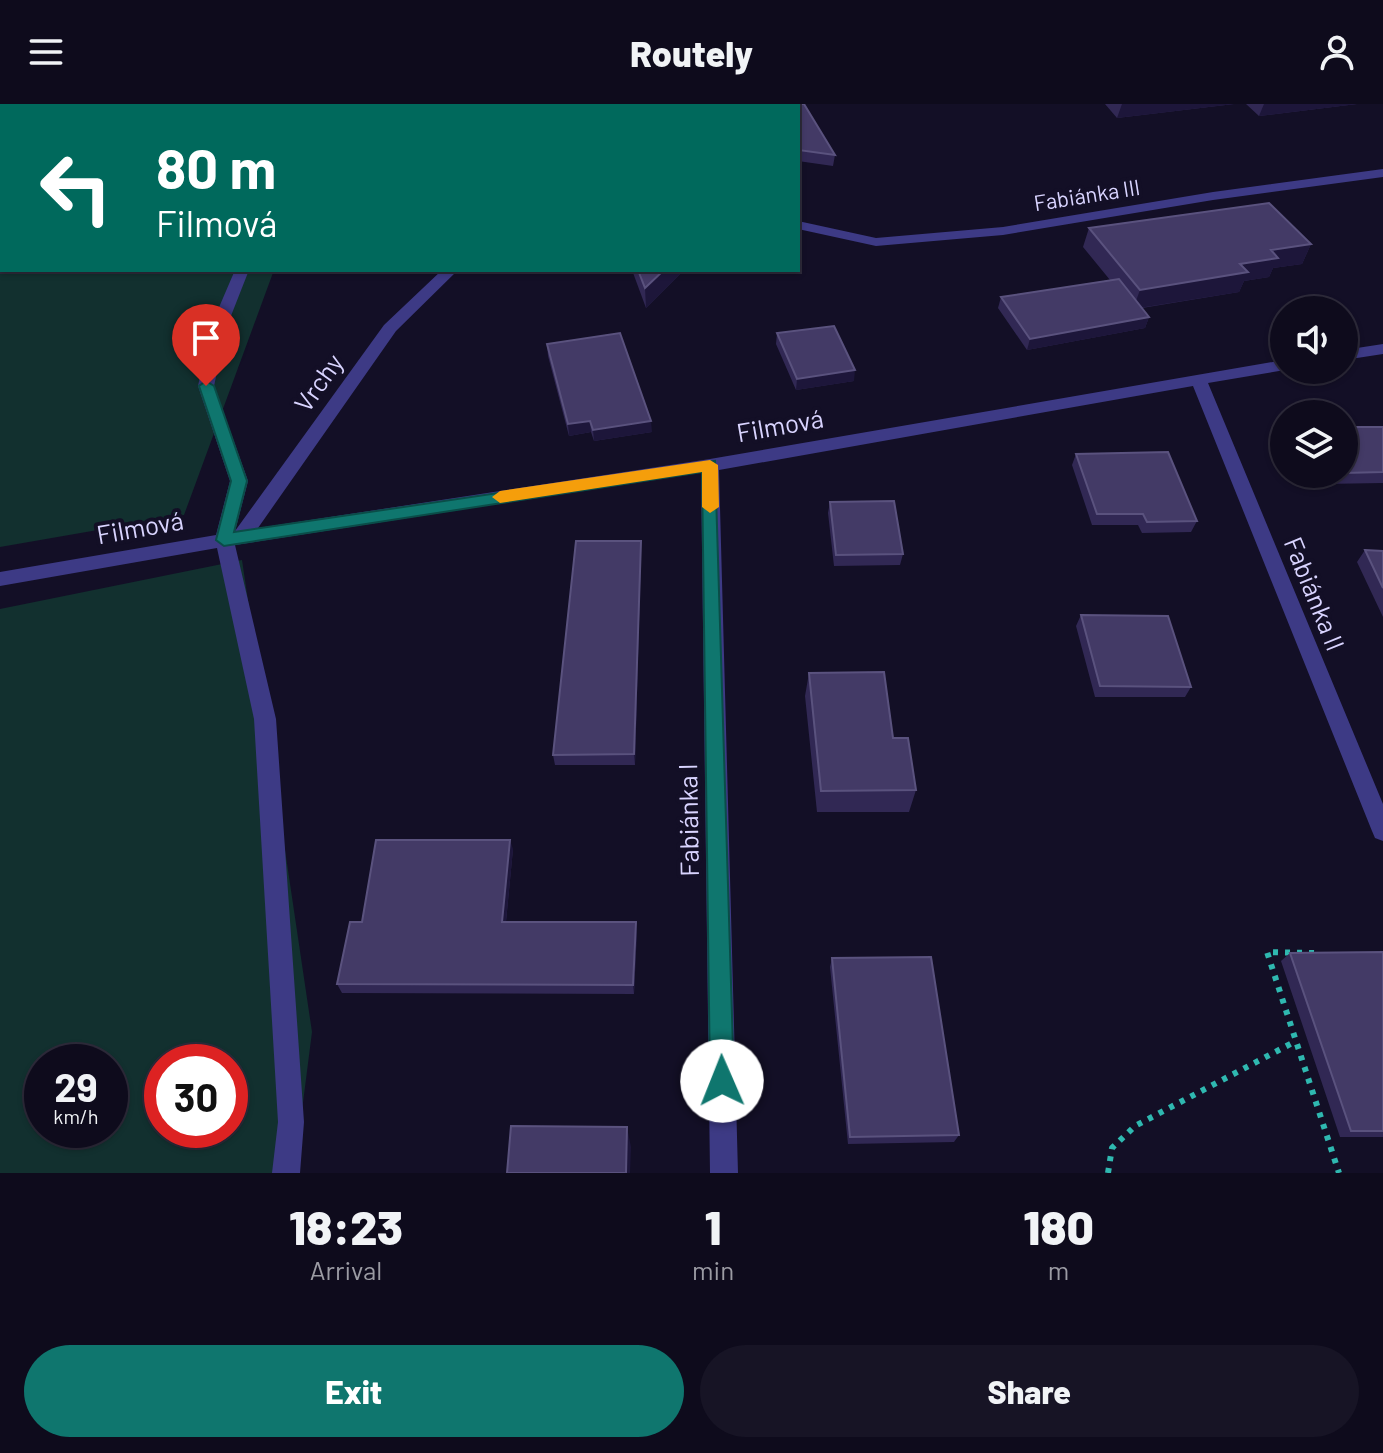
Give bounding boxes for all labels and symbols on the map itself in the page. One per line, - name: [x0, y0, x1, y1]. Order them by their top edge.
- street label: Fabiánka III: [1032, 173, 1142, 215]
- pin: [172, 304, 240, 386]
- street label: Vrchy: [287, 347, 349, 417]
- street label: Filmová: [734, 402, 826, 447]
- street label: Filmová: [94, 504, 186, 549]
- street label: Fabiánka II: [1279, 532, 1352, 655]
- street label: Fabiánka I: [671, 763, 704, 877]
- position arrow: [680, 1039, 764, 1123]
- speed limit sign: 30: [144, 1044, 248, 1148]

